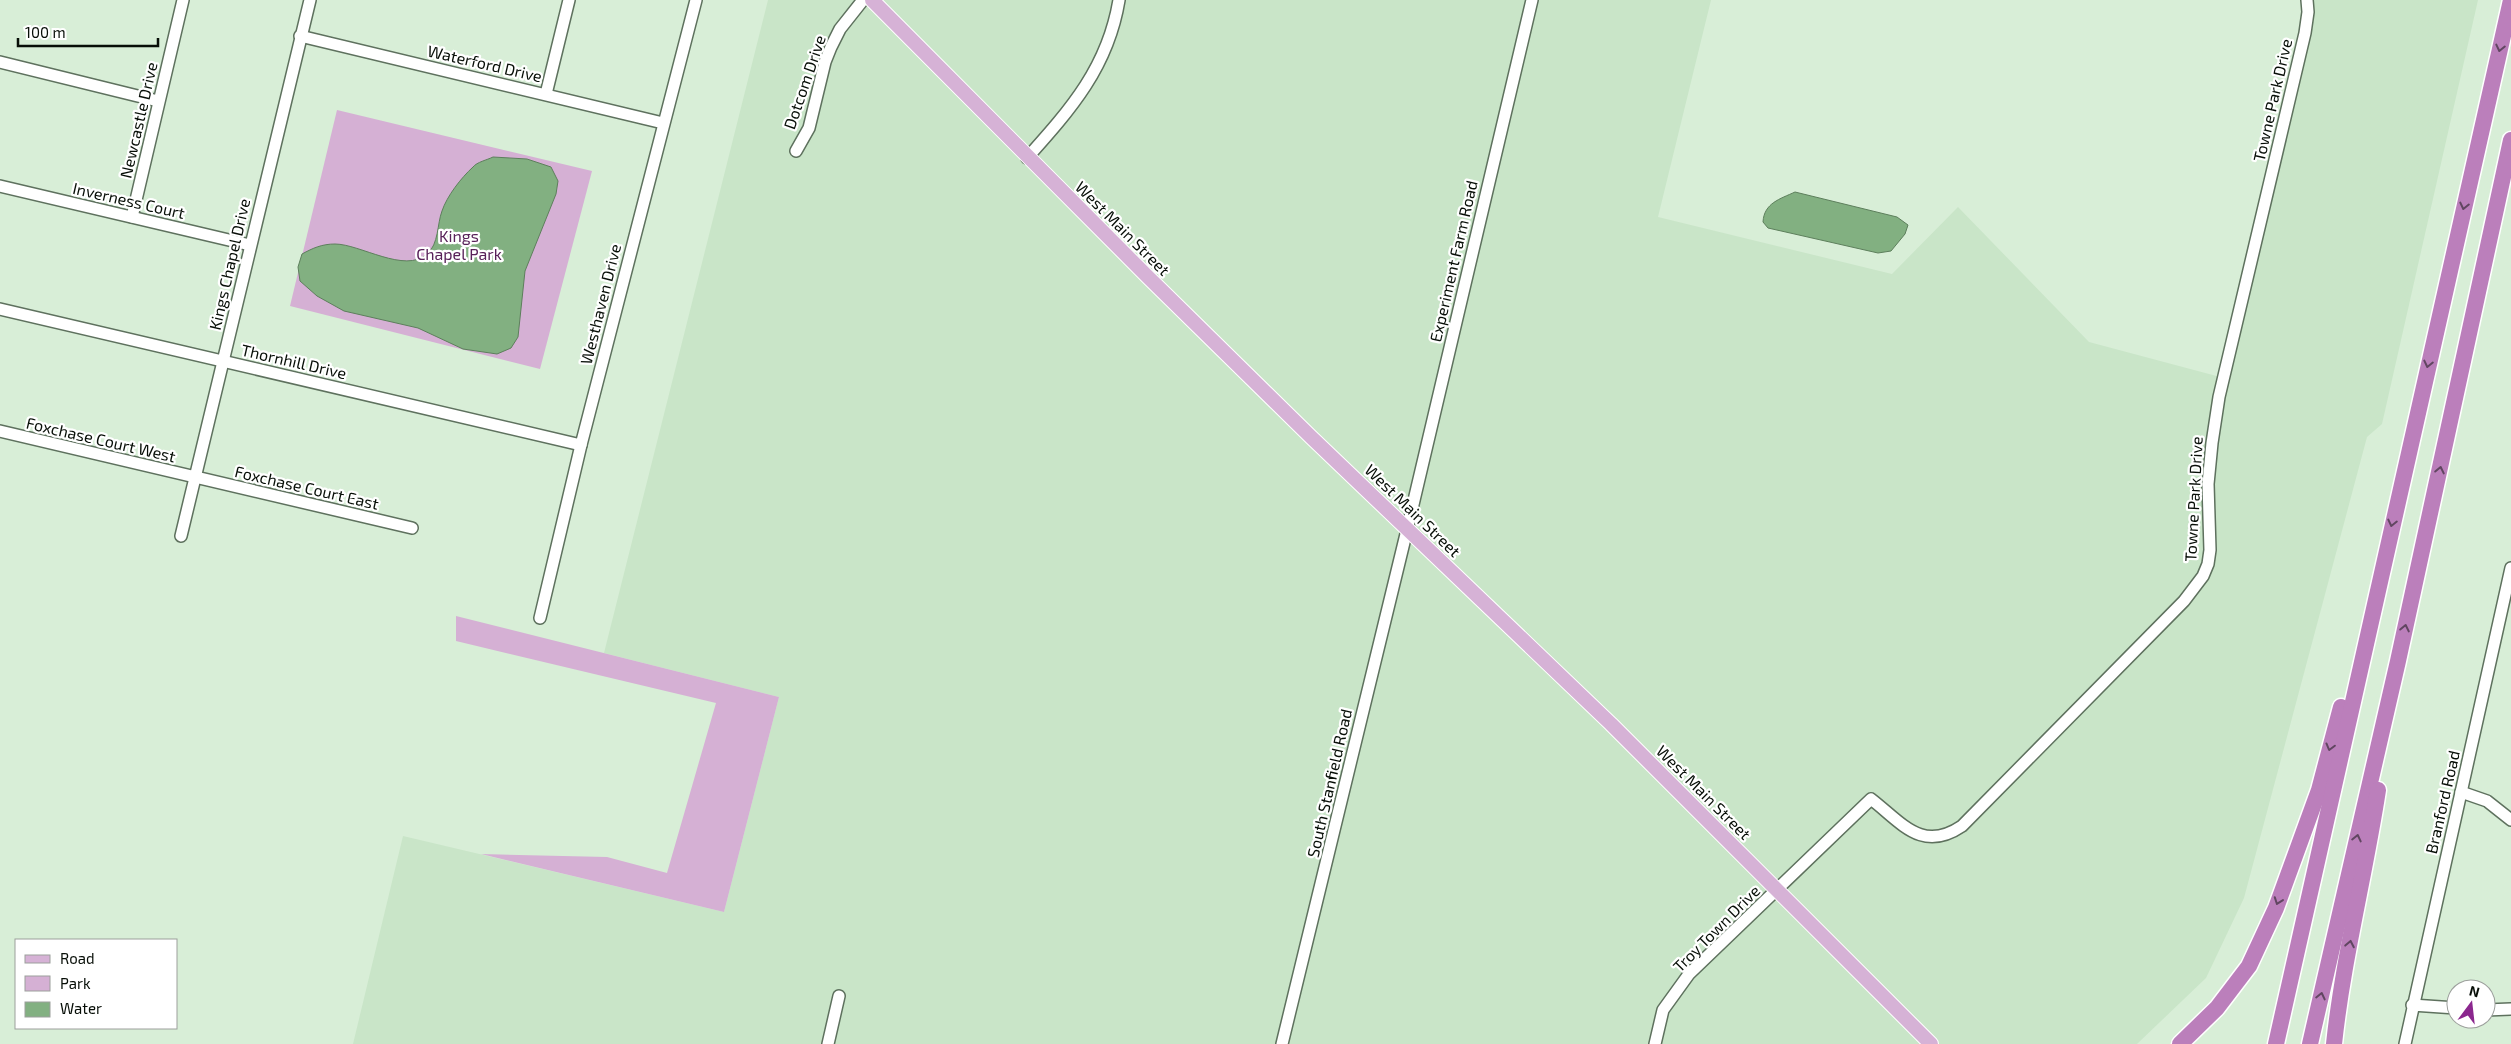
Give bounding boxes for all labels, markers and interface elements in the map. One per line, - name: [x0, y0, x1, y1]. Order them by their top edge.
- scale bar: [18, 15, 158, 47]
- text: 100 m: [25, 23, 66, 41]
- street label: Dotcom Drive: [779, 33, 829, 131]
- street label: Towne Park Drive: [2249, 37, 2295, 163]
- street label: Waterford Drive: [426, 41, 544, 85]
- one-way arrow: [2495, 43, 2506, 52]
- street label: Newcastle Drive: [115, 60, 161, 180]
- street label: West Main Street: [1072, 177, 1174, 279]
- street label: Inverness Court: [71, 178, 187, 222]
- street label: Experiment Farm Road: [1425, 178, 1481, 344]
- street label: Kings Chapel Drive: [205, 196, 253, 332]
- one-way arrow: [2459, 202, 2470, 210]
- park label: Kings Chapel Park: [416, 226, 502, 263]
- street label: Westhaven Drive: [576, 242, 624, 366]
- street label: Thornhill Drive: [240, 340, 348, 382]
- one-way arrow: [2423, 360, 2434, 369]
- street label: Foxchase Court West: [24, 413, 178, 465]
- street label: Towne Park Drive: [2180, 436, 2206, 562]
- street label: West Main Street: [1361, 460, 1465, 560]
- street label: Foxchase Court East: [233, 461, 381, 513]
- one-way arrow: [2434, 465, 2444, 474]
- one-way arrow: [2387, 519, 2398, 527]
- one-way arrow: [2399, 624, 2410, 633]
- street label: South Stanfield Road: [1303, 707, 1355, 859]
- street label: West Main Street: [1653, 741, 1755, 843]
- one-way arrow: [2325, 742, 2336, 751]
- street label: Branford Road: [2421, 749, 2463, 855]
- one-way arrow: [2351, 834, 2362, 843]
- street label: Troy Town Drive: [1669, 881, 1763, 975]
- one-way arrow: [2274, 896, 2284, 904]
- legend: [15, 939, 178, 1029]
- one-way arrow: [2344, 940, 2355, 949]
- text: Road: [60, 949, 95, 967]
- text: Park: [60, 974, 91, 992]
- north arrow: [2446, 979, 2496, 1029]
- text: N: [2467, 981, 2482, 1000]
- one-way arrow: [2315, 992, 2326, 1001]
- text: Water: [60, 999, 102, 1017]

